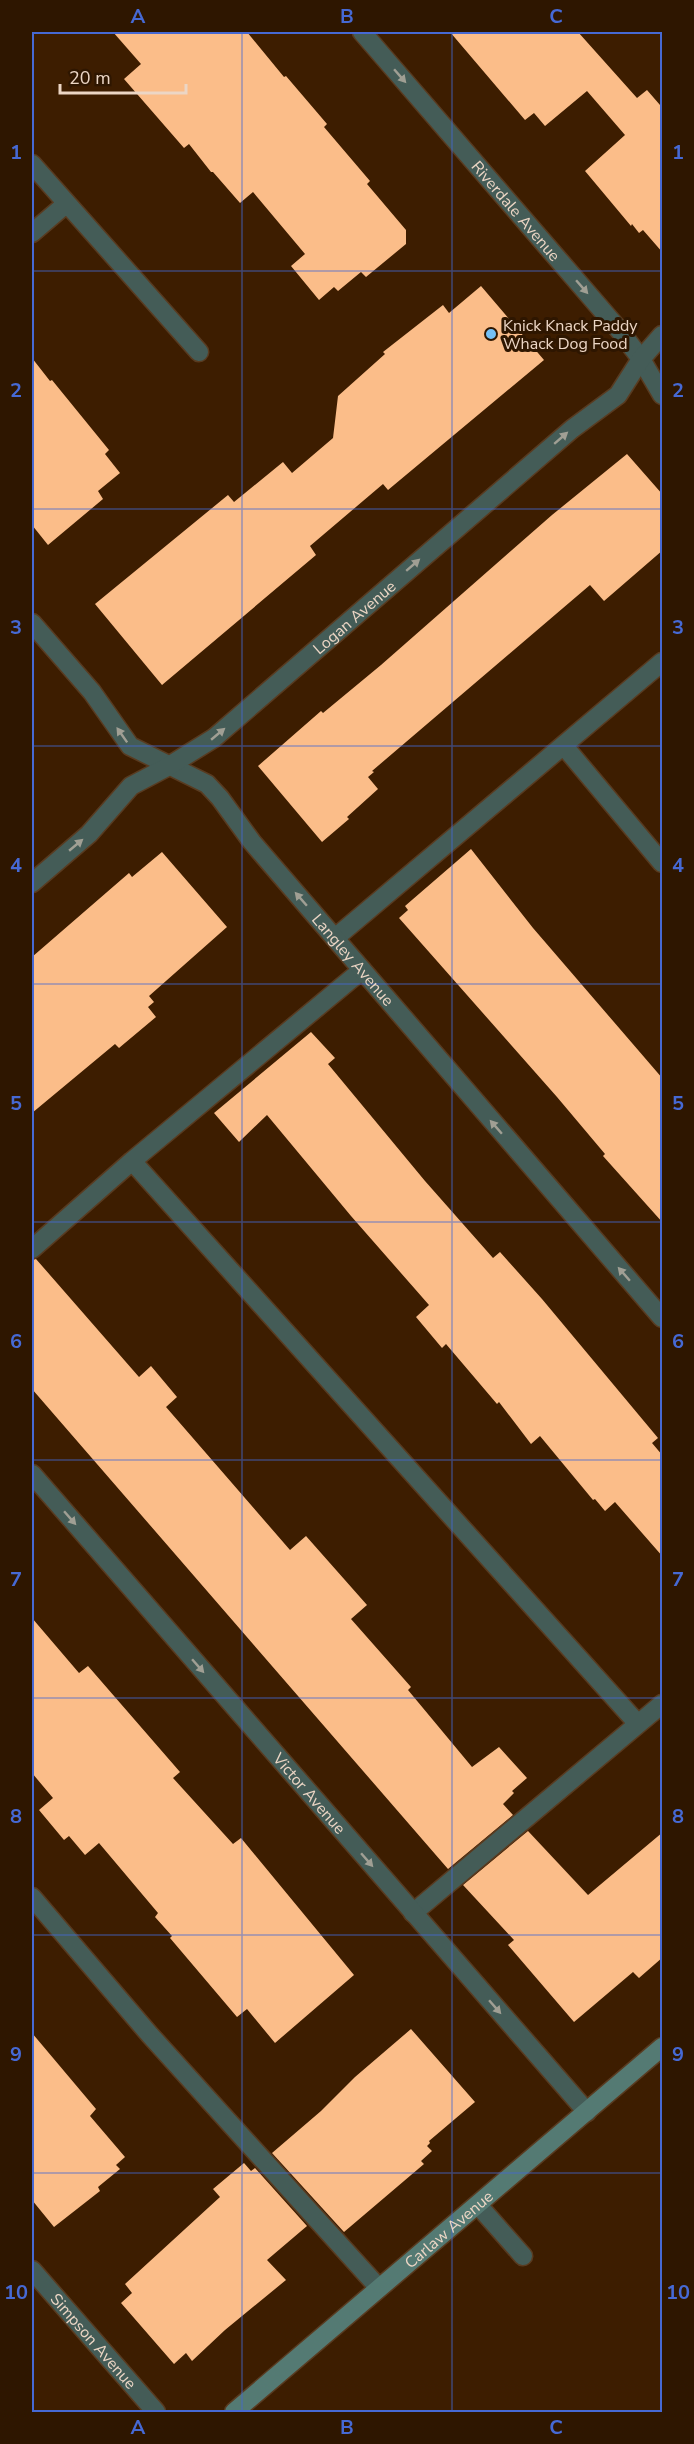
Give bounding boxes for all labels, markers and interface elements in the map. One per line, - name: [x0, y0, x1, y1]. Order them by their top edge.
- text: A: [131, 3, 146, 30]
- text: B: [340, 3, 354, 30]
- text: C: [549, 3, 563, 30]
- scale bar: [60, 57, 186, 95]
- text: 20 m: [69, 66, 111, 90]
- one-way arrow: [393, 68, 406, 83]
- text: 1: [10, 139, 22, 166]
- text: 1: [672, 139, 684, 166]
- street label: Riverdale Avenue: [466, 156, 565, 266]
- one-way arrow: [575, 279, 588, 294]
- place label: Knick Knack Paddy Whack Dog Food: [503, 315, 638, 355]
- marker: Knick Knack Paddy Whack Dog Food: [484, 327, 498, 341]
- text: 2: [10, 377, 22, 404]
- text: 2: [672, 377, 684, 404]
- one-way arrow: [553, 432, 569, 445]
- one-way arrow: [405, 559, 420, 572]
- street label: Logan Avenue: [309, 576, 401, 660]
- text: 3: [10, 614, 22, 641]
- text: 3: [672, 614, 684, 641]
- one-way arrow: [116, 727, 128, 743]
- one-way arrow: [210, 728, 225, 741]
- one-way arrow: [68, 839, 84, 852]
- text: 4: [10, 852, 22, 879]
- text: 4: [672, 852, 684, 879]
- one-way arrow: [295, 892, 308, 907]
- street label: Langley Avenue: [306, 909, 399, 1011]
- text: 5: [10, 1090, 22, 1117]
- text: 5: [672, 1090, 684, 1117]
- one-way arrow: [490, 1120, 503, 1135]
- one-way arrow: [618, 1267, 631, 1282]
- text: 6: [10, 1328, 22, 1355]
- text: 6: [672, 1328, 684, 1355]
- one-way arrow: [63, 1511, 77, 1526]
- text: 7: [10, 1566, 22, 1593]
- text: 7: [672, 1566, 684, 1593]
- one-way arrow: [191, 1658, 205, 1673]
- street label: Victor Avenue: [267, 1748, 350, 1839]
- text: 8: [10, 1803, 22, 1830]
- text: 8: [672, 1803, 684, 1830]
- one-way arrow: [361, 1852, 374, 1868]
- one-way arrow: [488, 1999, 501, 2014]
- text: 9: [10, 2041, 22, 2068]
- text: 9: [672, 2041, 684, 2068]
- street label: Carlaw Avenue: [400, 2186, 498, 2274]
- text: 10: [4, 2279, 28, 2306]
- text: 10: [666, 2279, 690, 2306]
- street label: Simpson Avenue: [45, 2289, 141, 2394]
- text: A: [131, 2414, 146, 2441]
- text: B: [340, 2414, 354, 2441]
- text: C: [549, 2414, 563, 2441]

